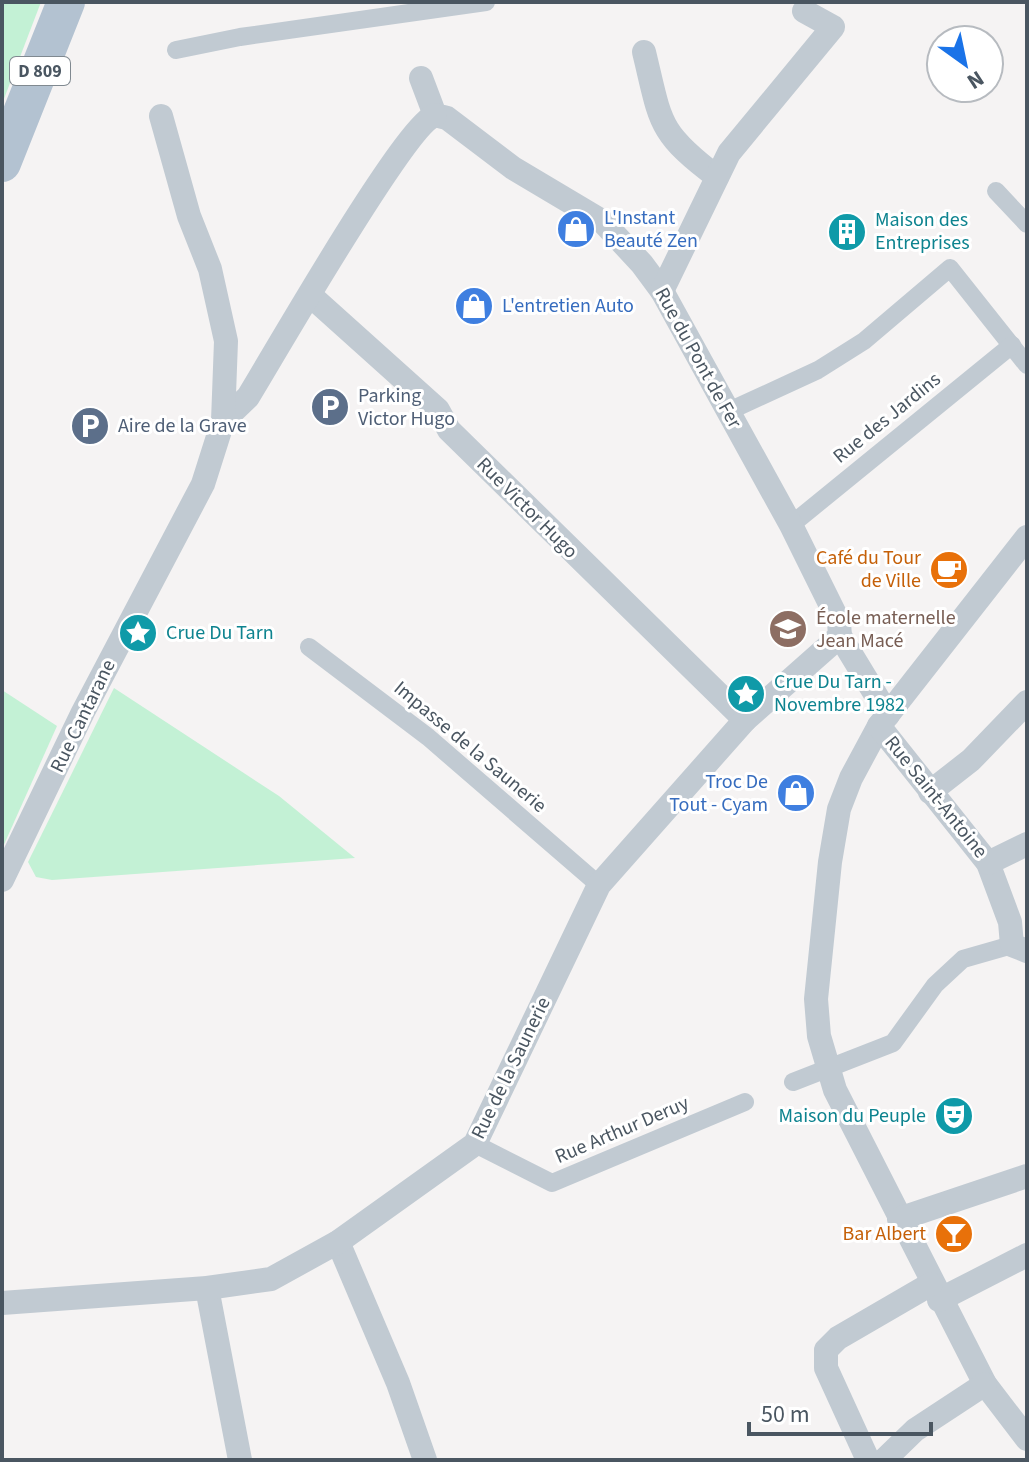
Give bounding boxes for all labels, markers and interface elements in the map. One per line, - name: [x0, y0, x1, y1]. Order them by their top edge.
- north arrow: [925, 24, 1005, 104]
- road number: D 809: [10, 57, 70, 85]
- text: N: [960, 63, 990, 97]
- place label: L'Instant Beauté Zen: [604, 204, 698, 255]
- place label: Maison des Entreprises: [875, 206, 970, 257]
- shop icon: L'Instant Beauté Zen: [555, 208, 597, 250]
- building icon: Maison des Entreprises: [826, 211, 868, 253]
- street label: Rue du Pont de Fer: [648, 283, 748, 434]
- shop icon: L'entretien Auto: [453, 285, 495, 327]
- place label: L'entretien Auto: [502, 292, 634, 320]
- street label: Rue des Jardins: [827, 366, 947, 470]
- place label: Parking Victor Hugo: [358, 382, 455, 433]
- parking icon: Parking Victor Hugo: [309, 386, 351, 428]
- parking icon: Aire de la Grave: [69, 405, 111, 447]
- place label: Aire de la Grave: [118, 412, 247, 440]
- street label: Rue Victor Hugo: [470, 451, 584, 565]
- place label: Café du Tour de Ville: [816, 544, 921, 595]
- cafe icon: Café du Tour de Ville: [928, 549, 970, 591]
- place label: École maternelle Jean Macé: [816, 604, 956, 655]
- school or university icon: École maternelle Jean Macé: [767, 608, 809, 650]
- place icon: Crue Du Tarn: [117, 612, 159, 654]
- place label: Crue Du Tarn: [166, 619, 274, 647]
- street label: Rue Cantarane: [44, 655, 122, 777]
- place label: Crue Du Tarn - Novembre 1982: [774, 668, 905, 719]
- place icon: Crue Du Tarn - Novembre 1982: [725, 673, 767, 715]
- street label: Impasse de la Saunerie: [387, 675, 553, 819]
- street label: Rue Saint-Antoine: [878, 730, 994, 864]
- place label: Troc De Tout - Cyam: [669, 768, 768, 819]
- shop icon: Troc De Tout - Cyam: [775, 772, 817, 814]
- street label: Rue de la Saunerie: [465, 992, 558, 1144]
- street label: Rue Arthur Deruy: [551, 1089, 694, 1171]
- theatre icon: Maison du Peuple: [933, 1095, 975, 1137]
- place label: Maison du Peuple: [779, 1102, 926, 1130]
- bar icon: Bar Albert: [933, 1213, 975, 1255]
- place label: Bar Albert: [843, 1220, 926, 1248]
- scale bar: [749, 1386, 931, 1436]
- text: 50 m: [761, 1397, 810, 1432]

